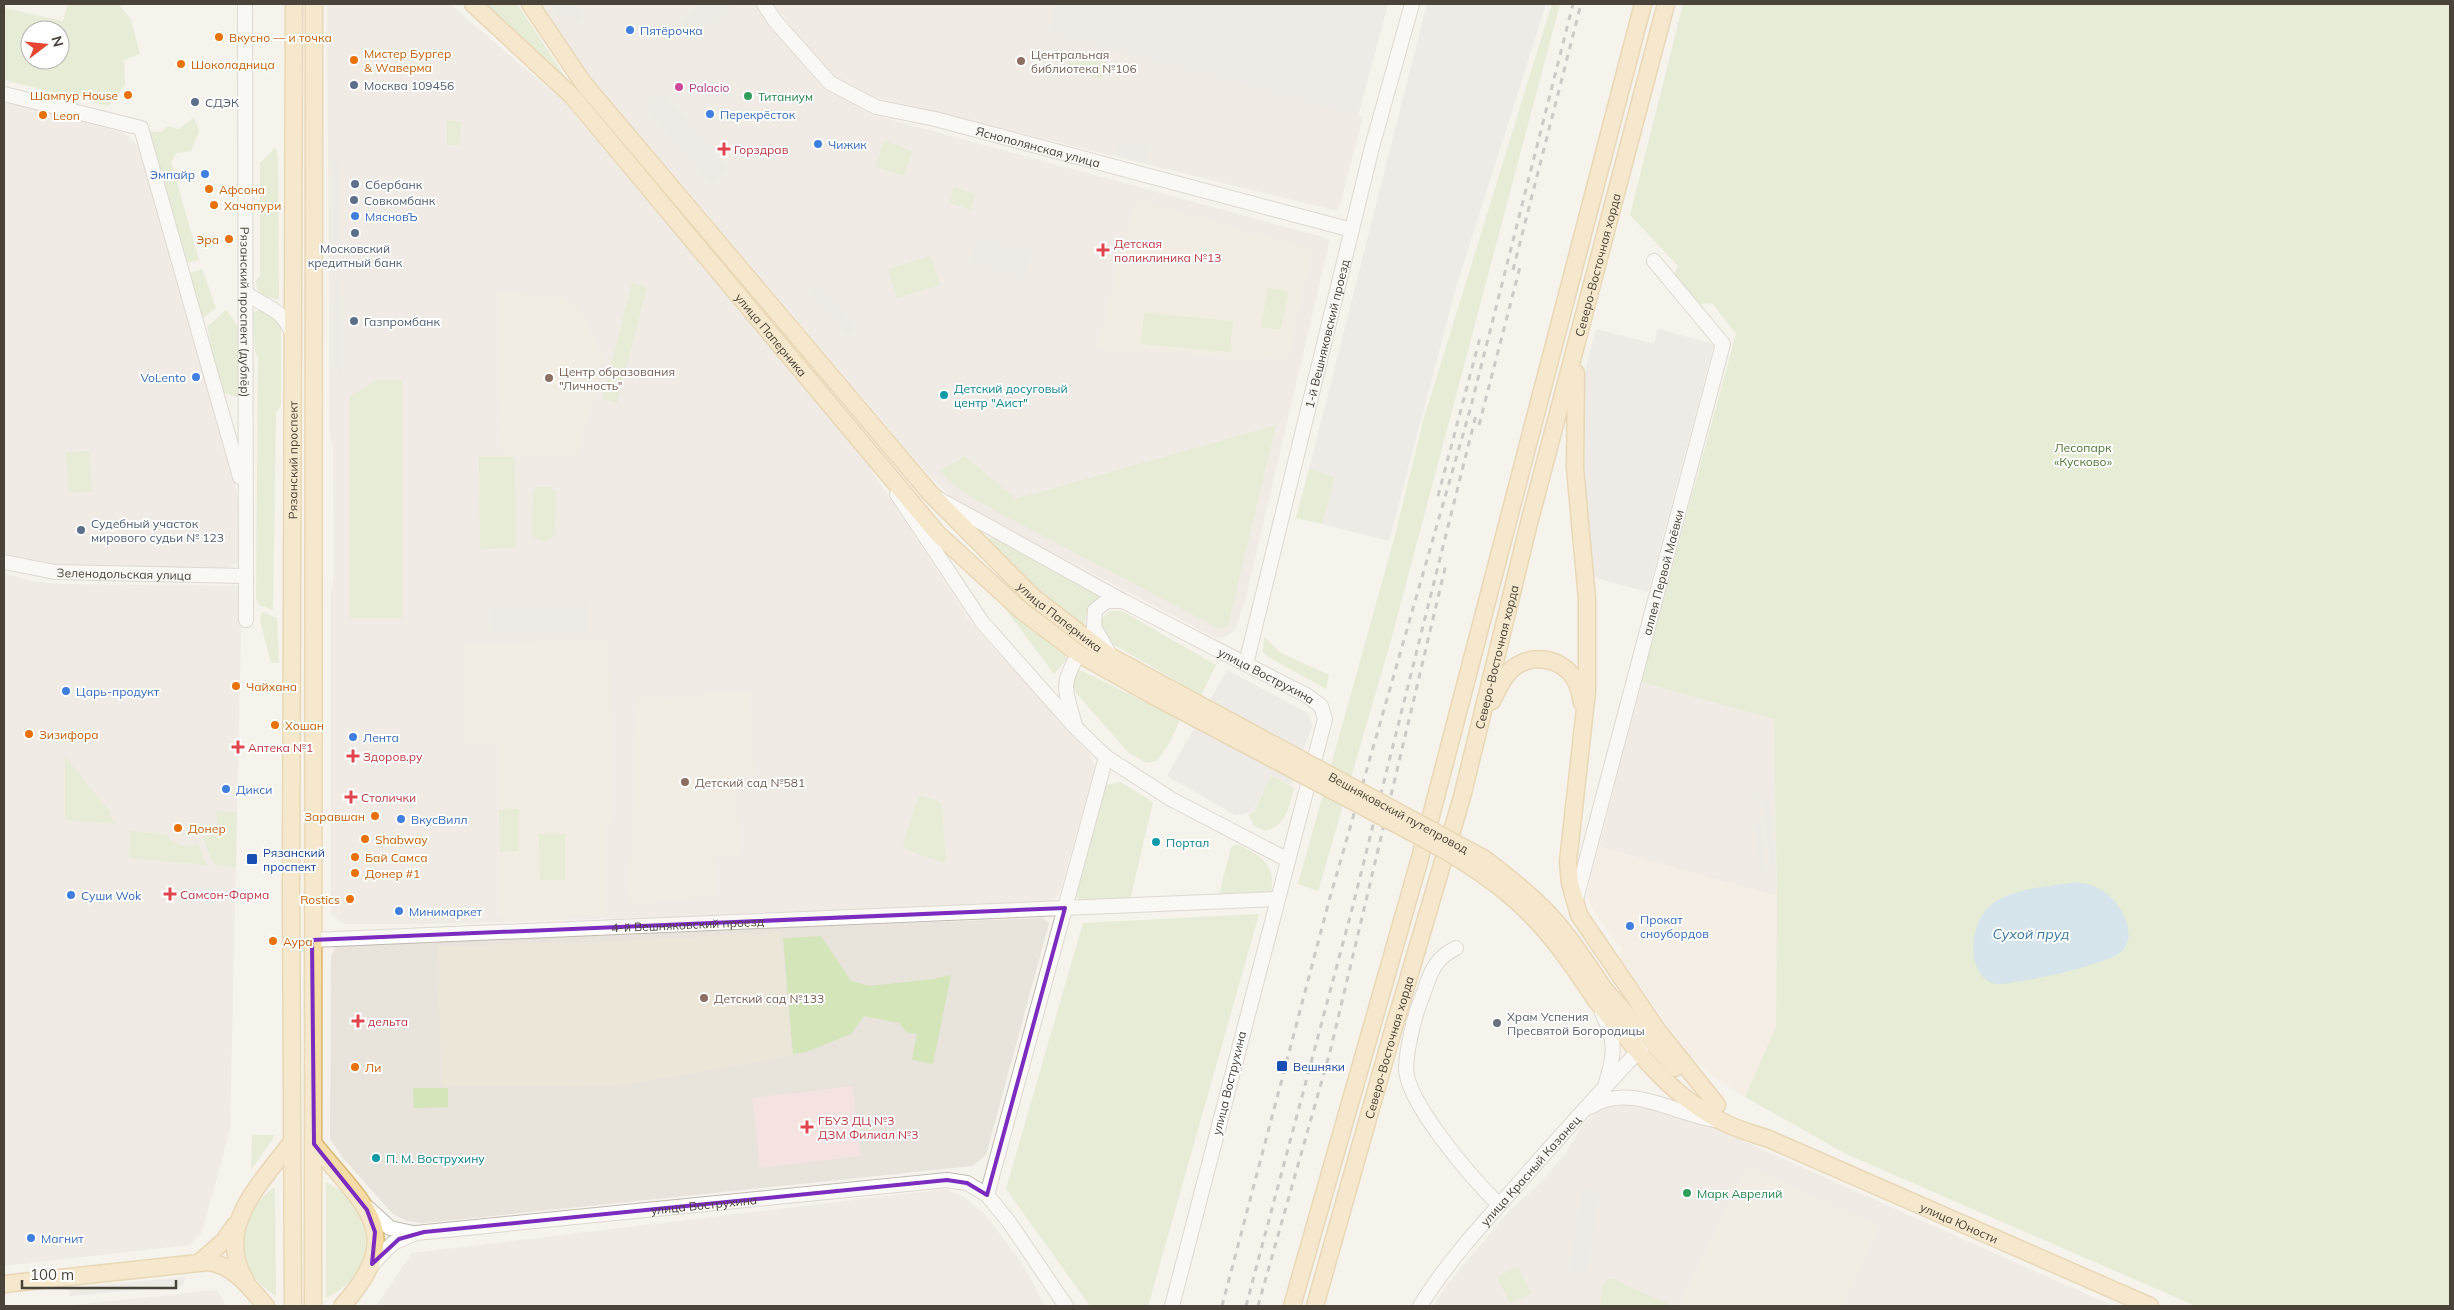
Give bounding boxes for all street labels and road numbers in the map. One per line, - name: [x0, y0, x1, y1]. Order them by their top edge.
- street label: Яснополянская улица: [974, 123, 1102, 170]
- street label: Северо-Восточная хорда: [1571, 191, 1623, 338]
- street label: Рязанский проспект (дублёр): [238, 227, 253, 397]
- street label: 1-й Вешняковский проезд: [1301, 258, 1352, 410]
- street label: улица Паперника: [732, 290, 810, 379]
- street label: Рязанский проспект: [285, 400, 300, 519]
- street label: аллея Первой Маёвки: [1639, 508, 1686, 637]
- street label: Зеленодольская улица: [56, 565, 192, 582]
- street label: улица Паперника: [1015, 579, 1105, 655]
- street label: Северо-Восточная хорда: [1471, 583, 1521, 730]
- street label: улица Вострухина: [1216, 644, 1318, 707]
- street label: Вешняковский путепровод: [1326, 768, 1471, 856]
- street label: 4-й Вешняковский проезд: [611, 913, 764, 935]
- street label: Северо-Восточная хорда: [1361, 974, 1416, 1120]
- street label: улица Вострухина: [1209, 1029, 1249, 1137]
- street label: улица Красный Казанец: [1477, 1112, 1583, 1229]
- street label: улица Вострухина: [650, 1192, 758, 1217]
- street label: улица Юности: [1918, 1199, 2001, 1246]

